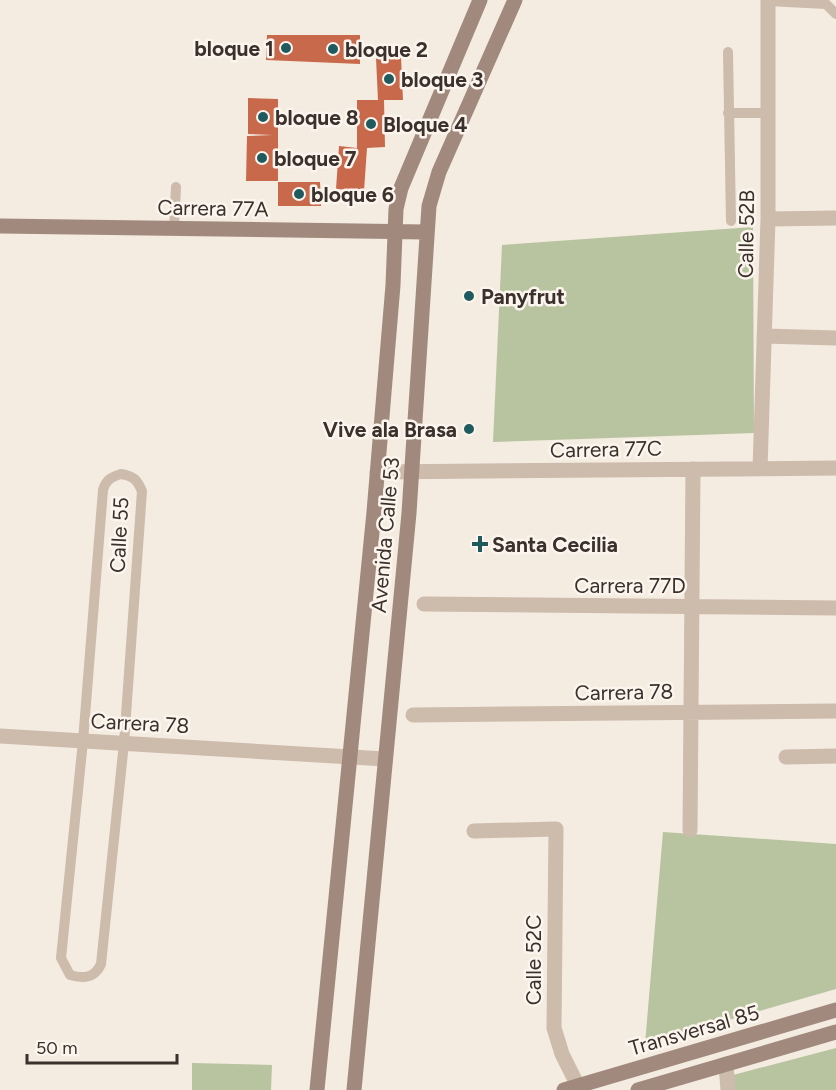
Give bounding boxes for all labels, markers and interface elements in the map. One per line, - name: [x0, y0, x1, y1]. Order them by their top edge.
- place label: bloque 1: [194, 36, 274, 61]
- place label: bloque 2: [345, 37, 428, 62]
- marker: bloque 1: [279, 41, 293, 55]
- marker: bloque 2: [326, 42, 340, 56]
- place label: bloque 3: [401, 67, 484, 92]
- marker: bloque 3: [382, 72, 396, 86]
- place label: bloque 8: [275, 105, 359, 130]
- marker: bloque 8: [256, 110, 270, 124]
- place label: Bloque 4: [383, 112, 468, 137]
- marker: Bloque 4: [364, 117, 378, 131]
- place label: bloque 7: [274, 146, 357, 171]
- marker: bloque 7: [255, 151, 269, 165]
- place label: bloque 6: [311, 182, 394, 207]
- marker: bloque 6: [292, 187, 306, 201]
- street label: Calle 52B: [733, 190, 759, 278]
- street label: Carrera 77A: [157, 195, 269, 221]
- place label: Panyfrut: [481, 284, 565, 309]
- marker: Panyfrut: [462, 289, 476, 303]
- place label: Vive ala Brasa: [323, 417, 457, 442]
- marker: Vive ala Brasa: [462, 422, 476, 436]
- street label: Carrera 77C: [550, 436, 662, 462]
- street label: Avenida Calle 53: [366, 456, 404, 614]
- street label: Calle 55: [105, 496, 133, 574]
- place label: Santa Cecilia: [492, 532, 618, 557]
- marker: Santa Cecilia: [473, 537, 487, 551]
- street label: Carrera 77D: [574, 573, 686, 598]
- street label: Carrera 78: [574, 679, 674, 705]
- street label: Carrera 78: [90, 708, 190, 738]
- street label: Calle 52C: [521, 915, 546, 1005]
- street label: Transversal 85: [626, 999, 762, 1061]
- scale bar: [27, 1027, 177, 1065]
- text: 50 m: [36, 1037, 78, 1059]

